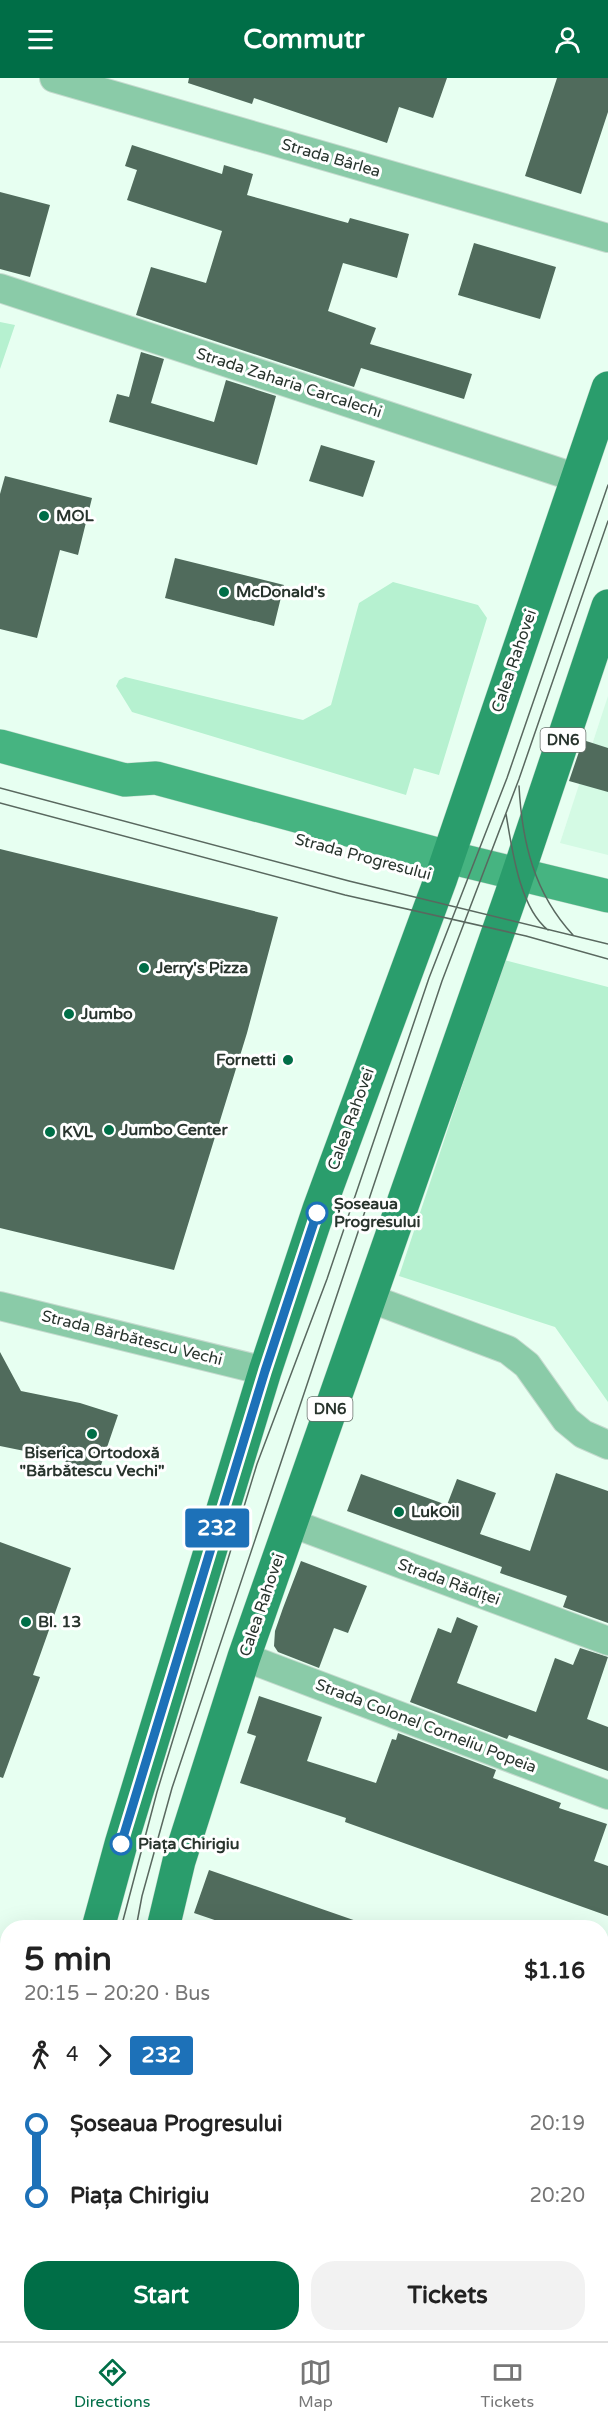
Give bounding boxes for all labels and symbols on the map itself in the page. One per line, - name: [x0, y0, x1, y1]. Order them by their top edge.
- street label: Strada Bârlea: [279, 134, 383, 182]
- street label: Strada Zaharia Carcalechi: [194, 344, 384, 422]
- place label: MOL: [56, 506, 94, 526]
- marker: MOL: [37, 509, 51, 523]
- place label: McDonald's: [236, 582, 326, 602]
- marker: McDonald's: [217, 585, 231, 599]
- street label: Calea Rahovei: [487, 607, 541, 715]
- road number: DN6: [540, 728, 586, 752]
- street label: Strada Progresului: [293, 829, 433, 885]
- place label: Jerry's Pizza: [155, 958, 248, 978]
- marker: Jerry's Pizza: [137, 961, 151, 975]
- place label: Jumbo: [80, 1004, 133, 1024]
- marker: Jumbo: [62, 1007, 76, 1021]
- place label: Fornetti: [216, 1050, 276, 1070]
- marker: Fornetti: [281, 1053, 295, 1067]
- street label: Calea Rahovei: [323, 1065, 379, 1173]
- place label: Jumbo Center: [120, 1120, 228, 1140]
- place label: KVL: [62, 1122, 94, 1142]
- marker: Jumbo Center: [102, 1123, 116, 1137]
- marker: KVL: [43, 1125, 57, 1139]
- place label: Șoseaua Progresului: [334, 1194, 420, 1232]
- marker: Șoseaua Progresului: [306, 1202, 328, 1224]
- street label: Strada Bărbătescu Vechi: [39, 1306, 225, 1370]
- road number: DN6: [308, 1397, 352, 1421]
- marker: Biserica Ortodoxă "Bărbătescu Vechi": [85, 1427, 99, 1441]
- place label: Biserica Ortodoxă "Bărbătescu Vechi": [20, 1443, 164, 1481]
- place label: LukOil: [411, 1502, 459, 1522]
- marker: LukOil: [392, 1505, 406, 1519]
- line badge: 232: [182, 1508, 252, 1548]
- street label: Calea Rahovei: [235, 1551, 289, 1659]
- street label: Strada Rădiței: [395, 1554, 503, 1610]
- place label: Bl. 13: [38, 1612, 81, 1632]
- marker: Bl. 13: [19, 1615, 33, 1629]
- street label: Strada Colonel Corneliu Popeia: [313, 1675, 539, 1777]
- marker: Piața Chirigiu: [110, 1833, 132, 1855]
- place label: Piața Chirigiu: [138, 1834, 239, 1854]

